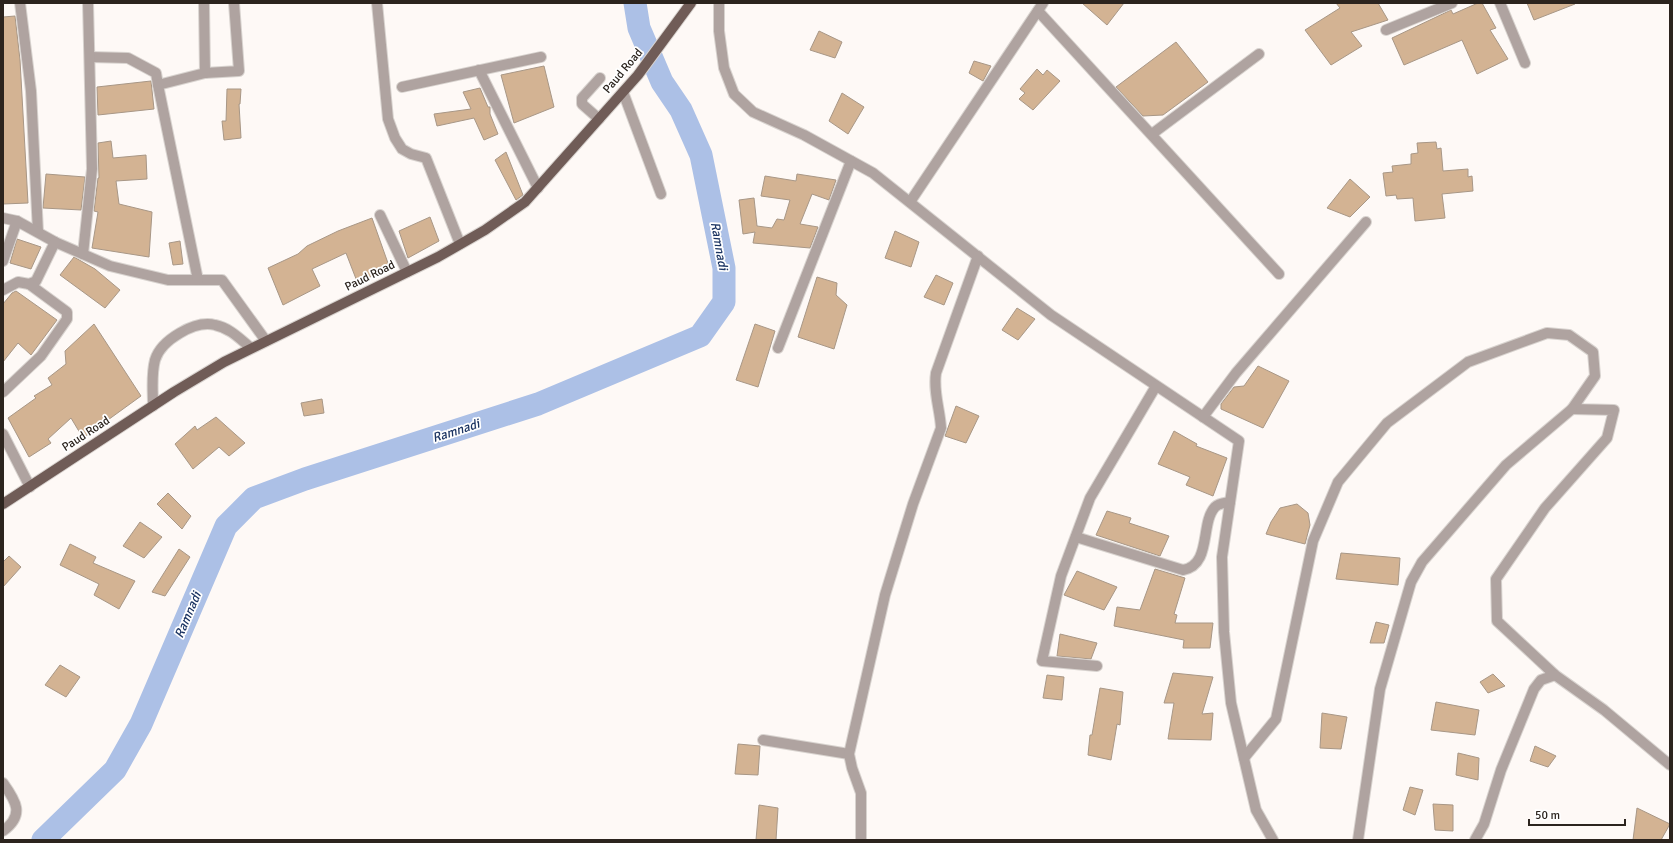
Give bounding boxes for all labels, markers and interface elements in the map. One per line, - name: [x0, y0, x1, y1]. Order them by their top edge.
- street label: Paud Road: [600, 46, 646, 96]
- water label: Ramnadi: [707, 221, 731, 273]
- street label: Paud Road: [342, 257, 398, 295]
- street label: Paud Road: [59, 413, 113, 455]
- water label: Ramnadi: [430, 415, 483, 446]
- water label: Ramnadi: [171, 588, 205, 641]
- scale bar: [1529, 801, 1625, 827]
- text: 50 m: [1535, 808, 1560, 823]

